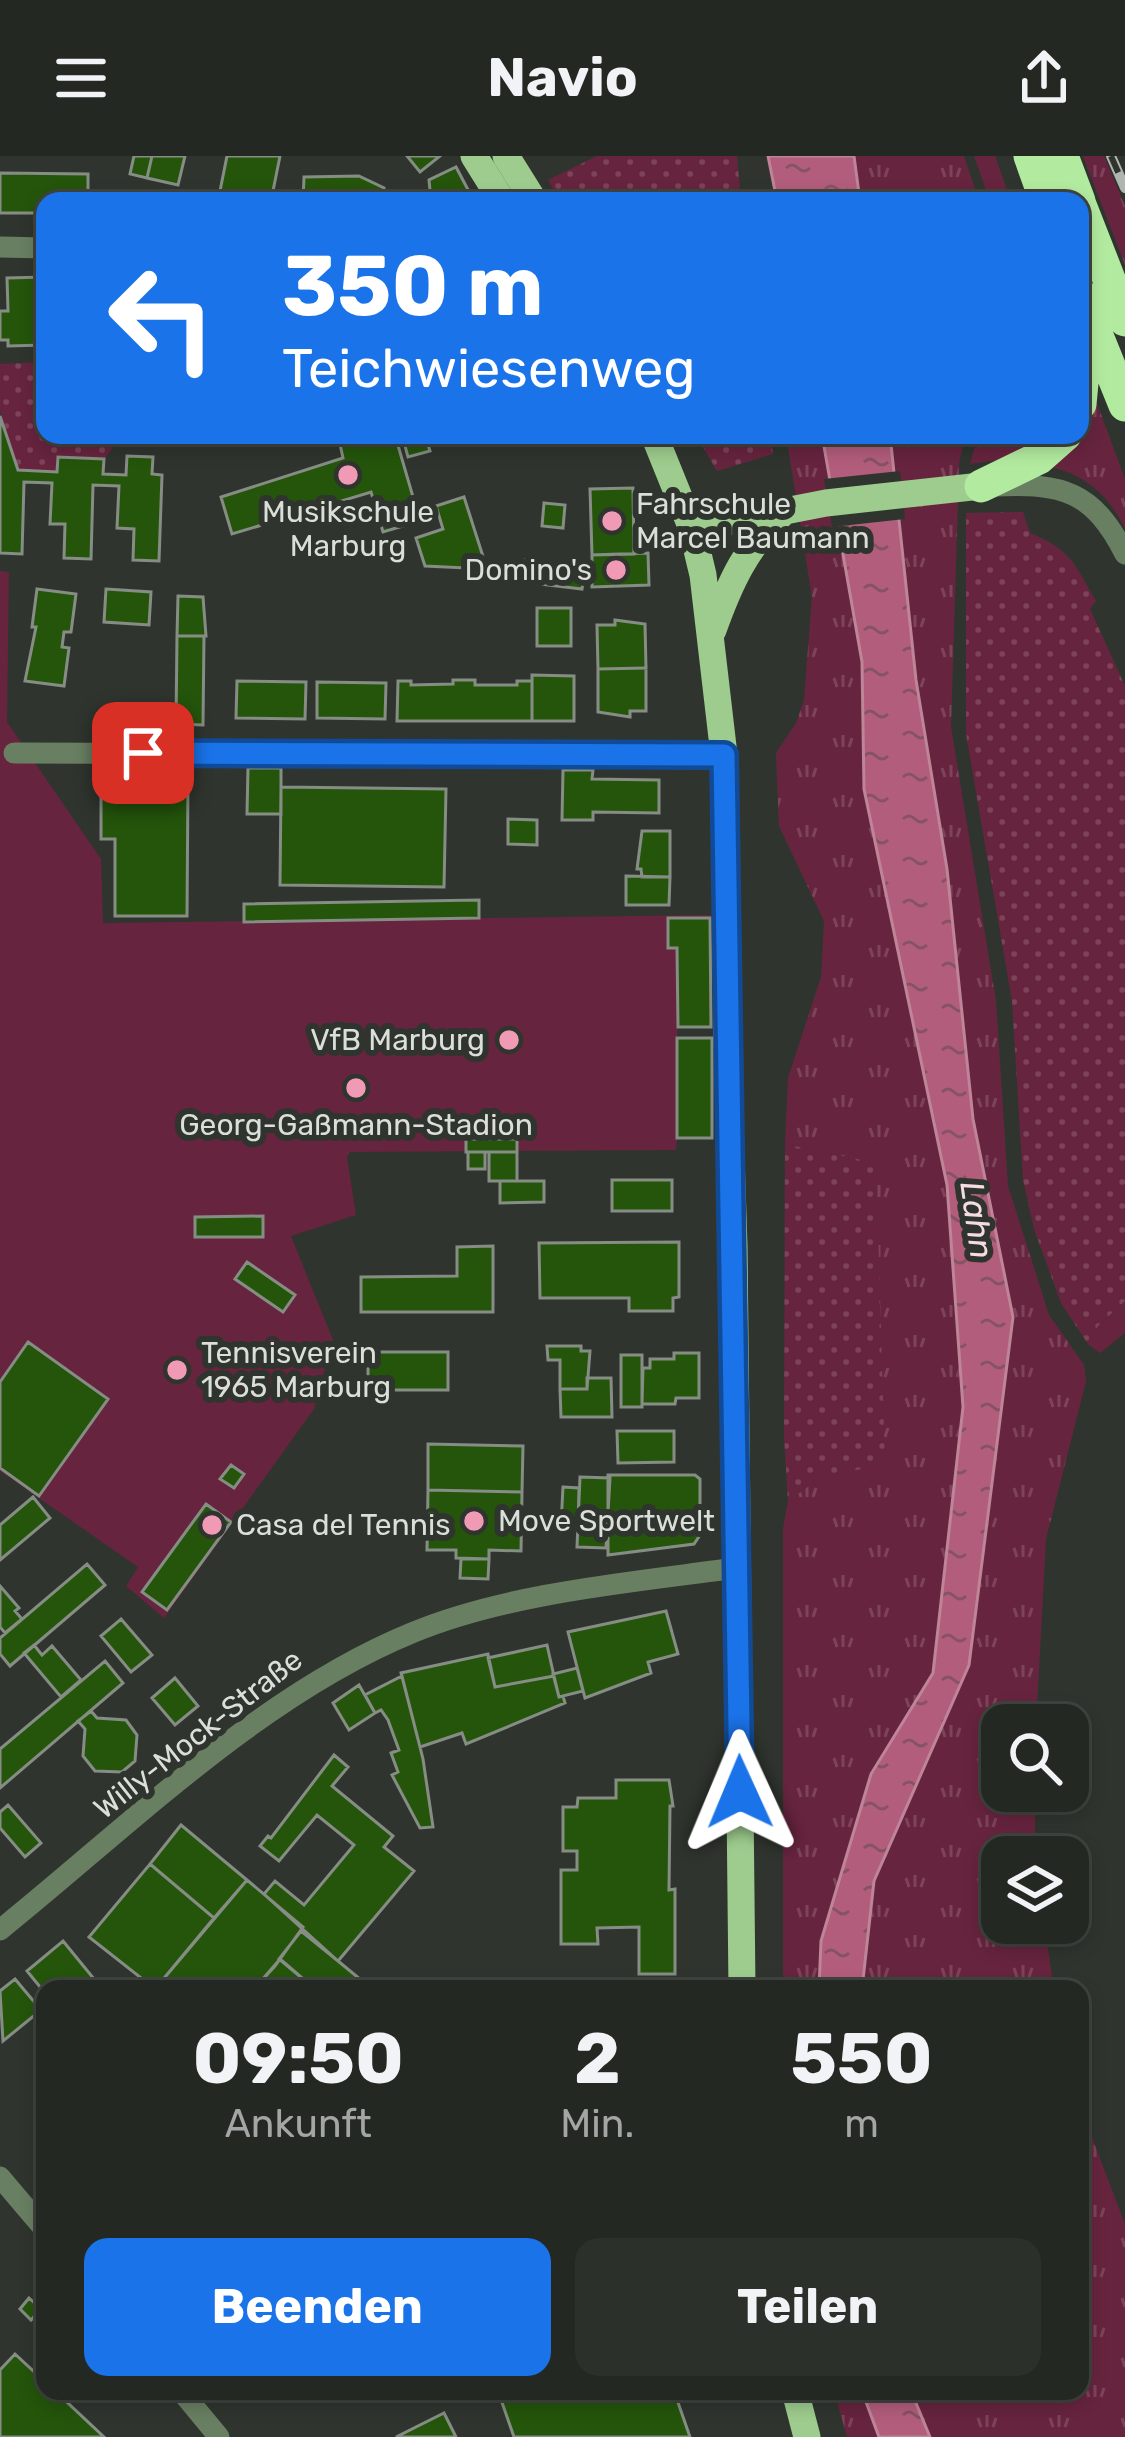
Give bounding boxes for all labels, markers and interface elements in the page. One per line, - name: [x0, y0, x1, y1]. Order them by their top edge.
- icon: menu: [48, 45, 114, 111]
- icon: share: [1011, 45, 1077, 111]
- text: Navio: [487, 46, 638, 110]
- text: 350 m: [282, 236, 544, 336]
- icon: left: [84, 240, 240, 396]
- text: Teichwiesenweg: [282, 337, 696, 401]
- marker: Musikschule Marburg: [335, 462, 361, 488]
- place label: Fahrschule Marcel Baumann: [636, 486, 870, 556]
- place label: Musikschule Marburg: [262, 494, 434, 564]
- marker: Fahrschule Marcel Baumann: [599, 508, 625, 534]
- place label: Domino's: [464, 552, 592, 588]
- marker: Domino's: [603, 557, 629, 583]
- pin: [92, 702, 194, 804]
- icon: arrive: [110, 720, 176, 786]
- place label: VfB Marburg: [310, 1022, 485, 1058]
- marker: VfB Marburg: [496, 1027, 522, 1053]
- marker: Georg-Gaßmann-Stadion: [343, 1075, 369, 1101]
- place label: Georg-Gaßmann-Stadion: [179, 1107, 533, 1143]
- water label: Lahn: [952, 1179, 1002, 1261]
- place label: Tennisverein 1965 Marburg: [201, 1335, 391, 1405]
- marker: Tennisverein 1965 Marburg: [164, 1357, 190, 1383]
- place label: Move Sportwelt: [498, 1503, 715, 1539]
- place label: Casa del Tennis: [236, 1507, 451, 1543]
- marker: Move Sportwelt: [461, 1508, 487, 1534]
- marker: Casa del Tennis: [199, 1512, 225, 1538]
- street label: Willy-Mock-Straße: [87, 1641, 309, 1827]
- map controls: [981, 1704, 1089, 1944]
- button: search: [981, 1704, 1089, 1812]
- position arrow: [677, 1729, 803, 1855]
- button: layers: [981, 1836, 1089, 1944]
- text: 09:50: [192, 2016, 404, 2101]
- text: 2: [574, 2016, 621, 2101]
- text: 550: [791, 2016, 933, 2101]
- text: Ankunft: [225, 2101, 372, 2147]
- text: Min.: [560, 2101, 634, 2147]
- text: m: [844, 2101, 879, 2147]
- button: Beenden: [84, 2238, 551, 2376]
- button: Teilen: [575, 2238, 1041, 2376]

